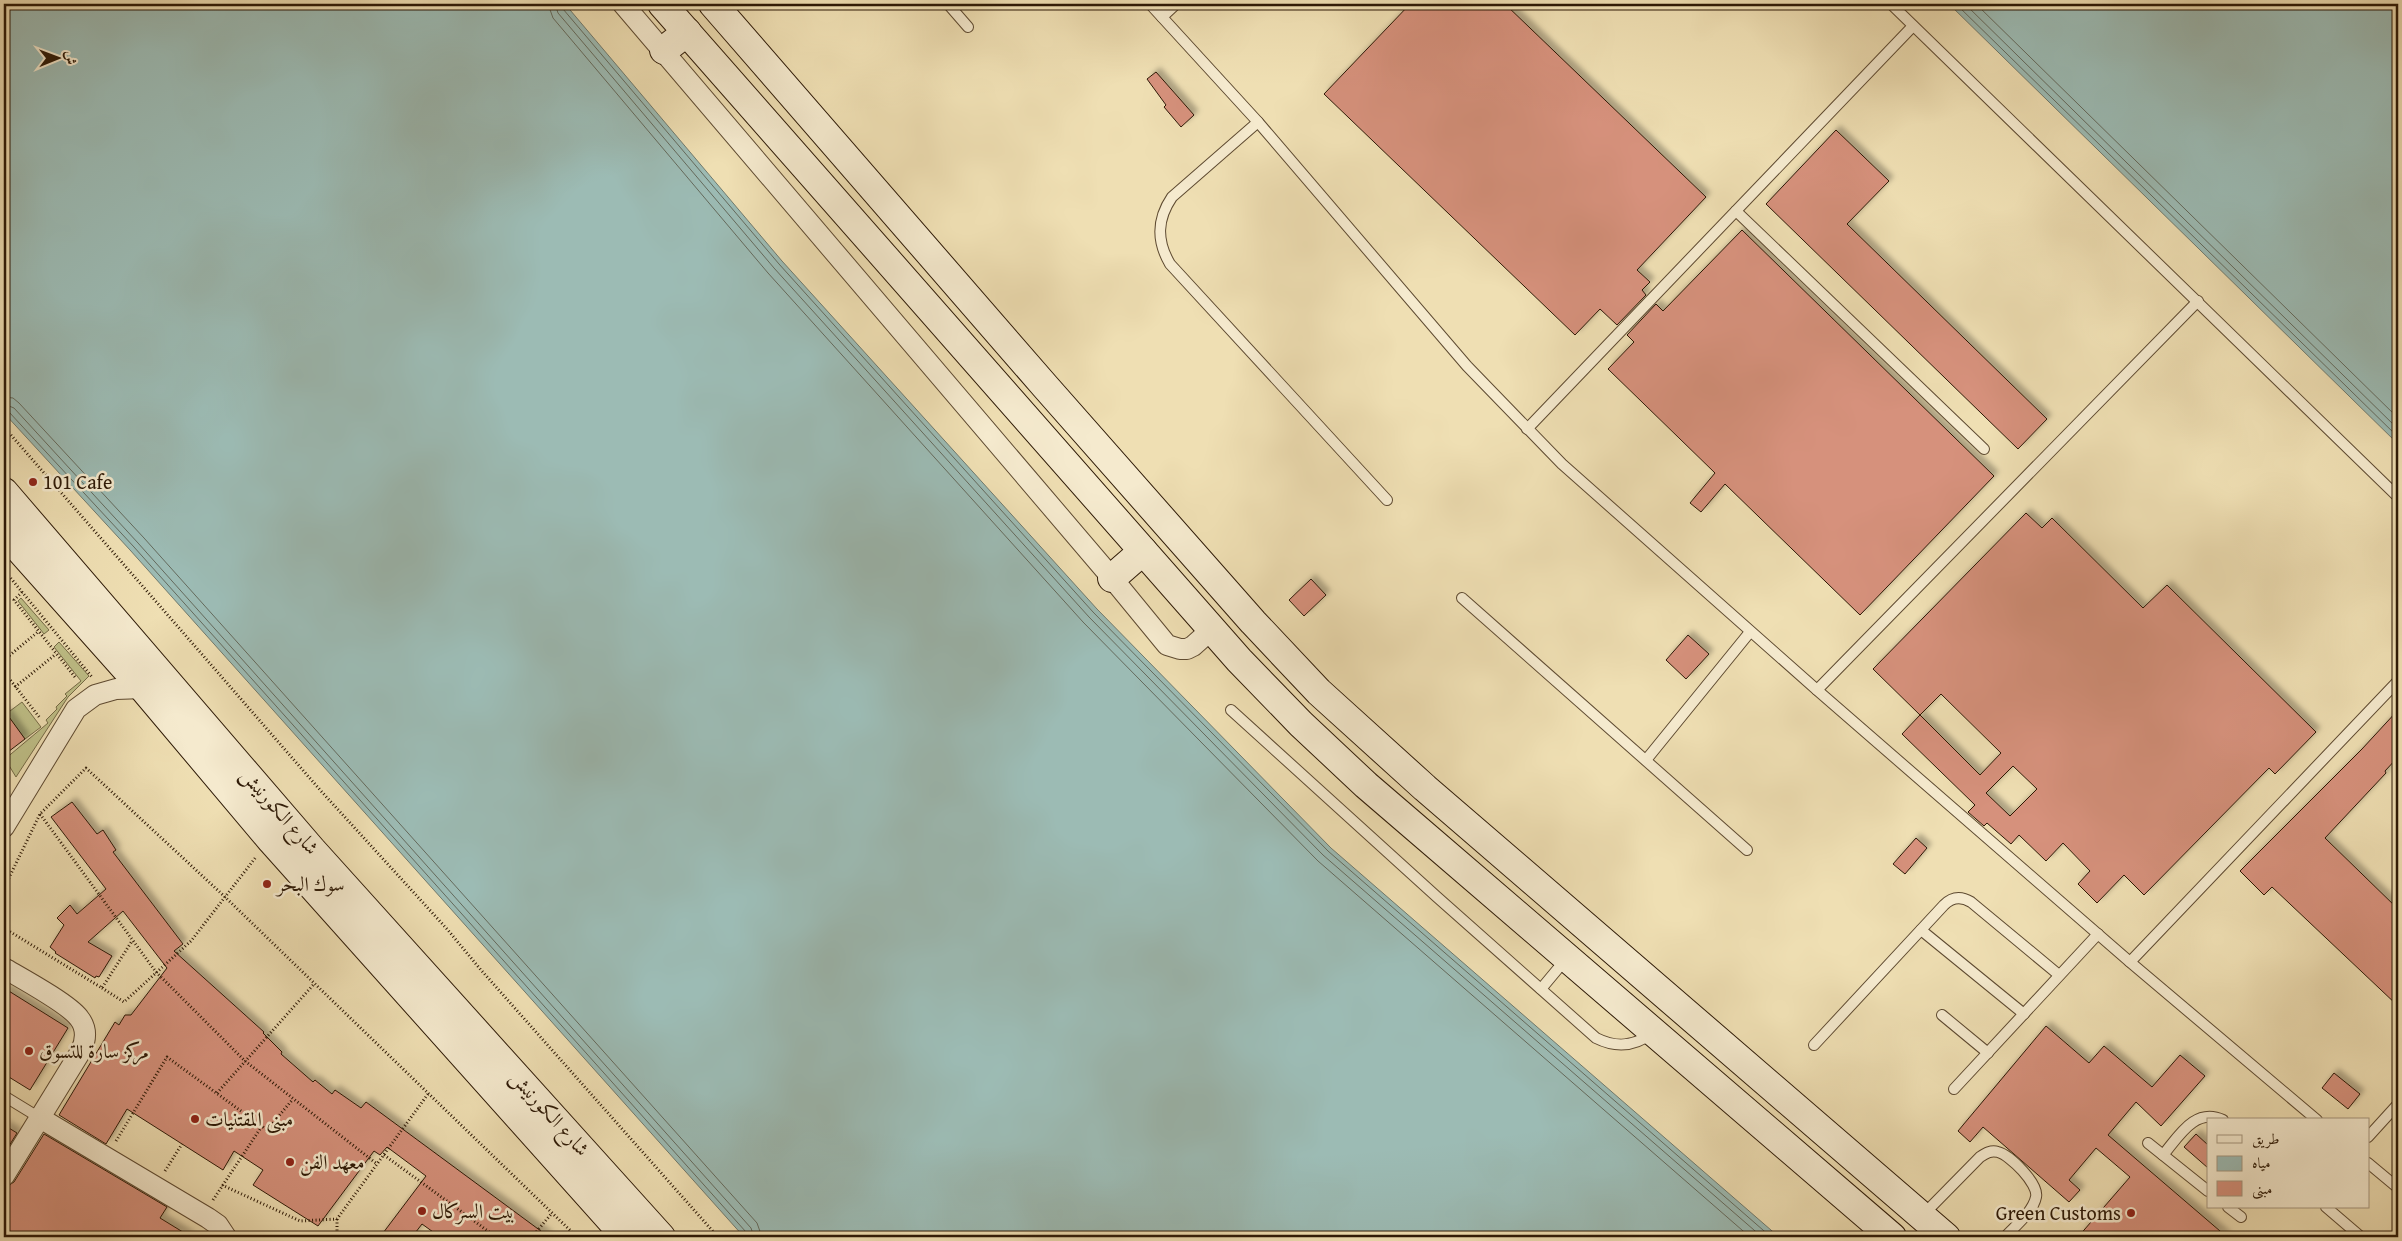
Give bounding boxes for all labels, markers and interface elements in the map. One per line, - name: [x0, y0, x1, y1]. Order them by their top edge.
- north arrow: [32, 32, 82, 82]
- text: ش: [61, 51, 81, 65]
- place label: 101 Cafe: [43, 467, 112, 496]
- marker: 101 Cafe: [27, 476, 39, 488]
- street label: شارع الكورنيش: [231, 761, 326, 863]
- place label: سوك البحر: [275, 869, 345, 898]
- marker: سوك البحر: [261, 878, 273, 890]
- place label: مركز سارة للتسوق: [39, 1036, 149, 1065]
- marker: مركز سارة للتسوق: [23, 1045, 35, 1057]
- street label: شارع الكورنيش: [501, 1063, 597, 1165]
- place label: مبنى المقتنيات: [205, 1104, 293, 1134]
- marker: مبنى المقتنيات: [189, 1113, 201, 1125]
- legend: [2207, 1118, 2370, 1208]
- text: طريق: [2252, 1128, 2279, 1149]
- place label: معهد الفن: [300, 1147, 364, 1176]
- text: مياه: [2252, 1152, 2270, 1173]
- marker: معهد الفن: [284, 1156, 296, 1168]
- text: مبنى: [2252, 1178, 2272, 1200]
- place label: بيت السركال: [432, 1196, 515, 1225]
- place label: Green Customs: [1996, 1198, 2121, 1227]
- marker: بيت السركال: [416, 1205, 428, 1217]
- marker: Green Customs: [2125, 1207, 2137, 1219]

